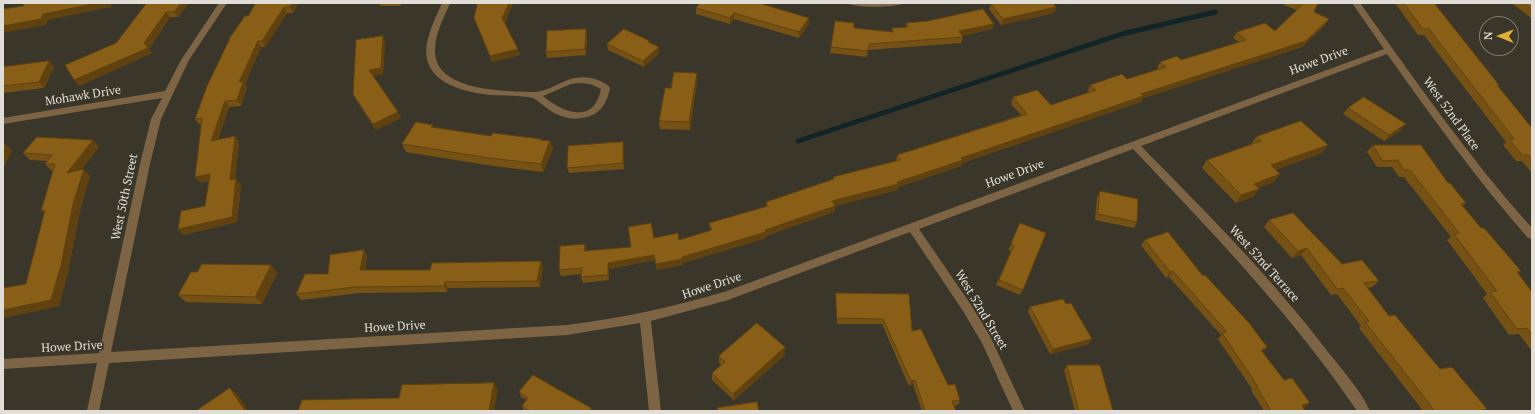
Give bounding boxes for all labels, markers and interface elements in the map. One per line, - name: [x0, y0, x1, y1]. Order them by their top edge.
- north arrow: [1479, 16, 1519, 56]
- text: N: [1481, 32, 1495, 40]
- street label: Howe Drive: [1288, 44, 1350, 78]
- street label: West 52nd Place: [1420, 75, 1482, 153]
- street label: Mohawk Drive: [44, 83, 122, 109]
- street label: West 50th Street: [109, 152, 141, 242]
- street label: Howe Drive: [984, 157, 1046, 191]
- street label: West 52nd Terrace: [1226, 223, 1302, 305]
- street label: West 52nd Street: [952, 267, 1010, 353]
- street label: Howe Drive: [681, 270, 743, 302]
- street label: Howe Drive: [364, 318, 426, 336]
- street label: Howe Drive: [41, 338, 103, 356]

